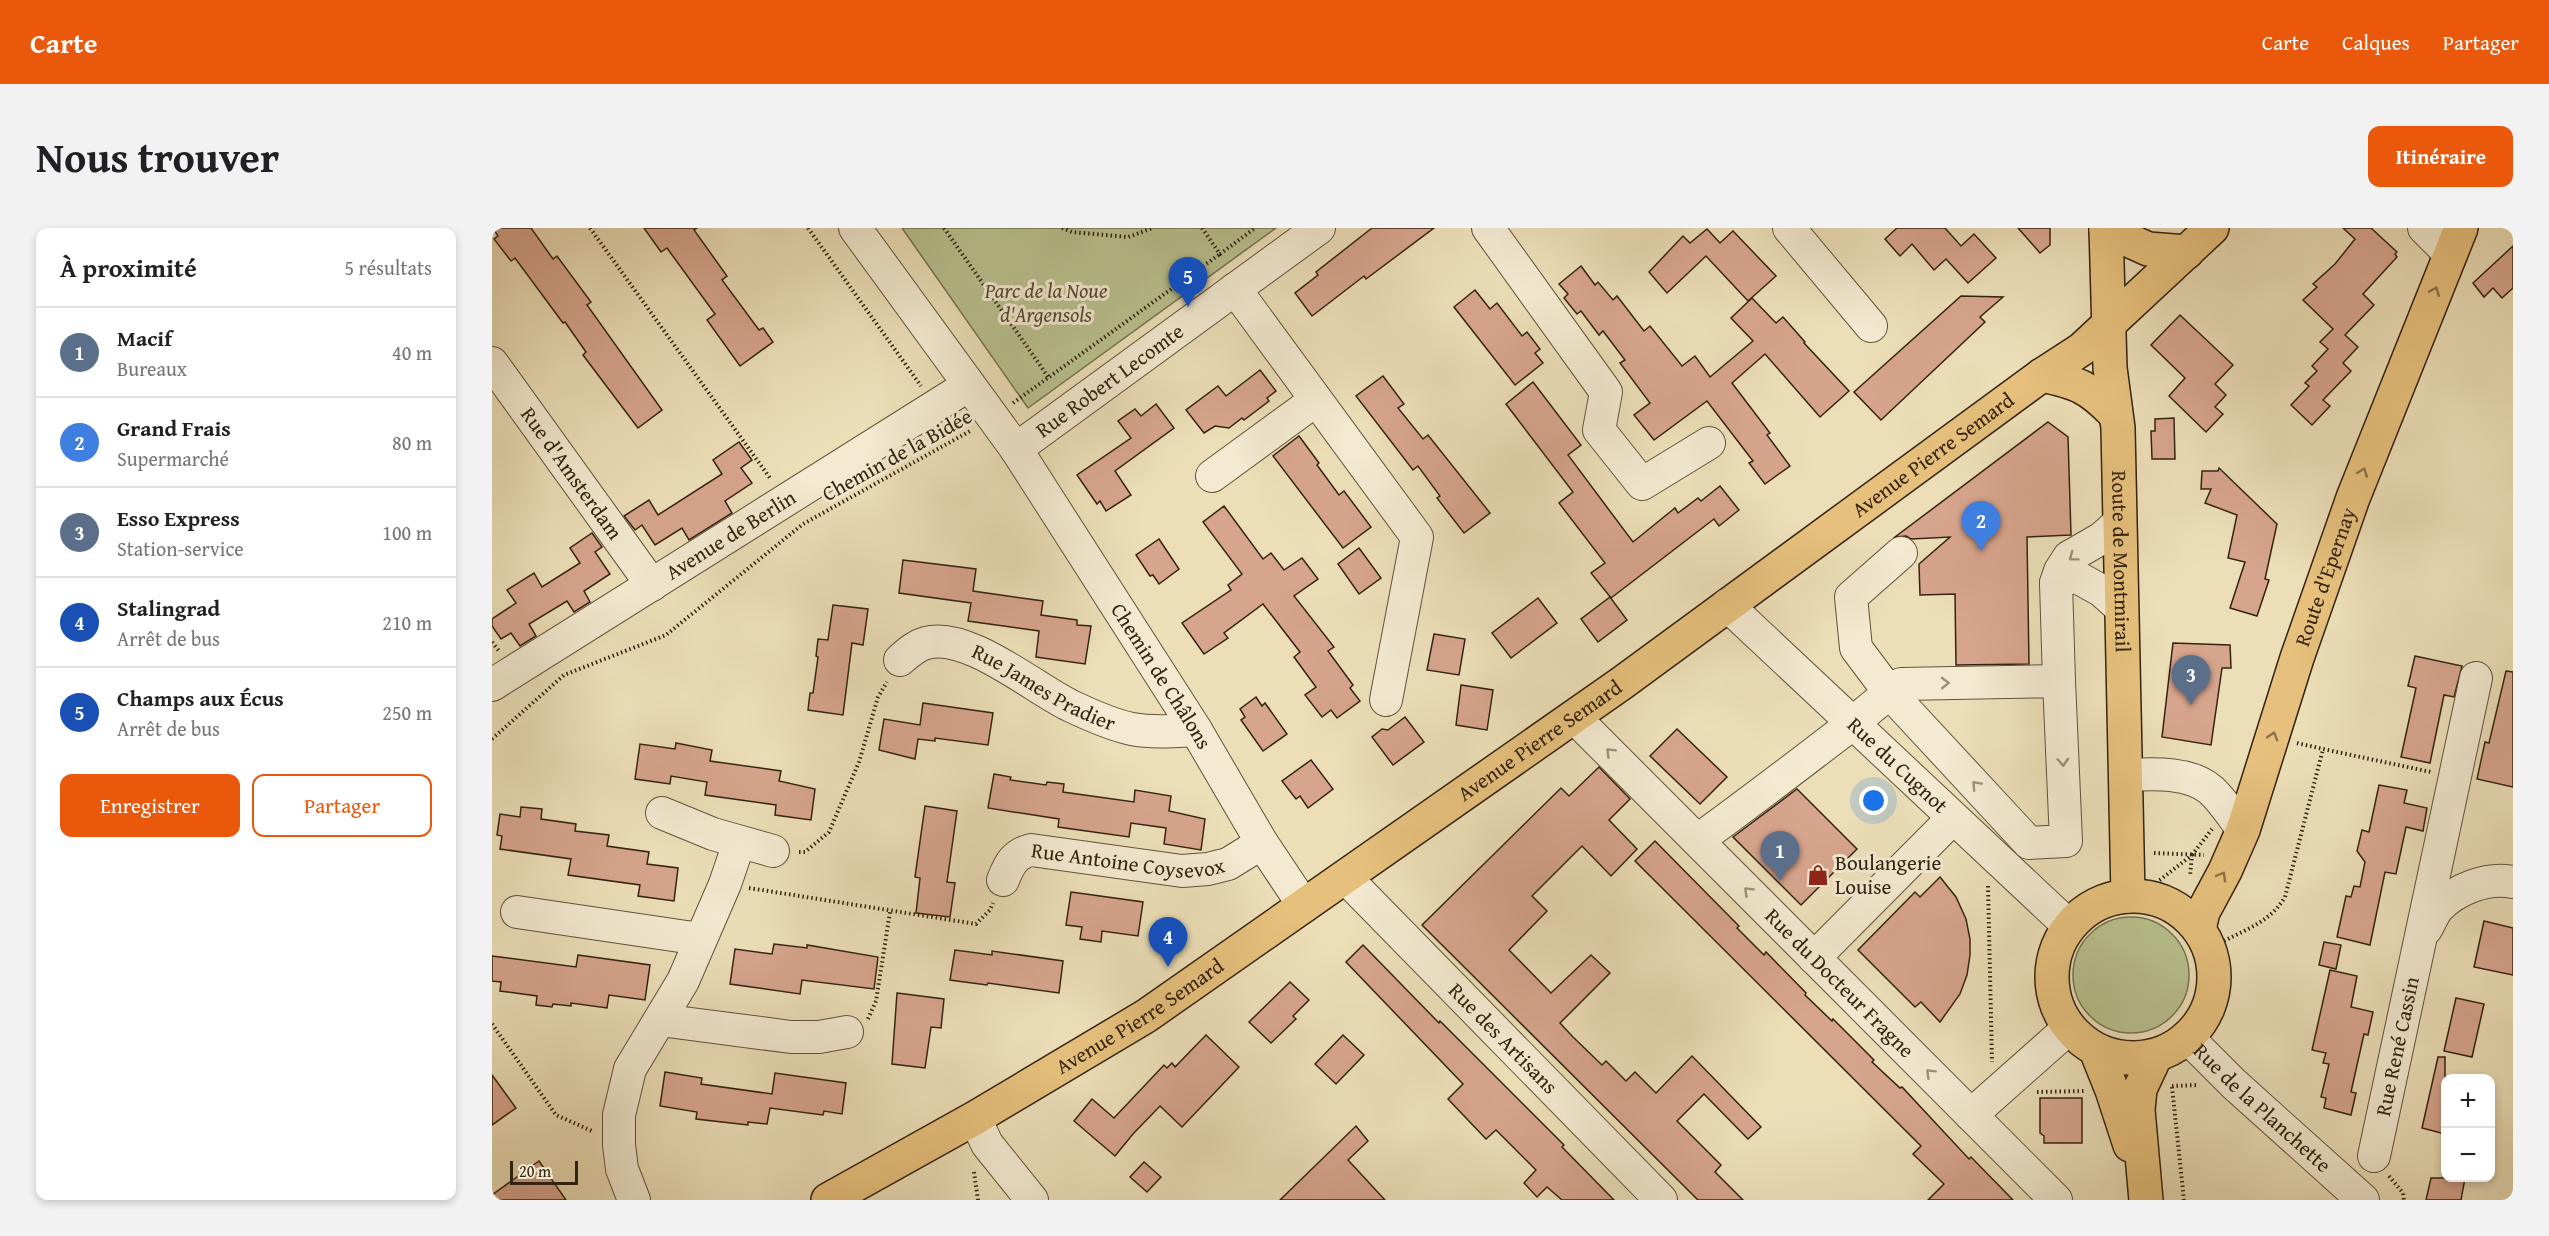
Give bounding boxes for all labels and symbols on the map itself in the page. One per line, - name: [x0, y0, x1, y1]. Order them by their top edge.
- pin: 5: [1168, 257, 1208, 307]
- park label: Parc de la Noue d'Argensols: [984, 275, 1107, 330]
- one-way arrow: [2428, 286, 2440, 297]
- street label: Rue Robert Lecomte: [1029, 316, 1190, 445]
- street label: Avenue Pierre Semard: [1845, 384, 2021, 525]
- street label: Rue d'Amsterdam: [513, 400, 630, 546]
- street label: Chemin de la Bidée: [816, 400, 978, 509]
- one-way arrow: [2356, 467, 2368, 478]
- street label: Route de Montmirail: [2104, 470, 2139, 653]
- street label: Avenue de Berlin: [659, 482, 802, 587]
- pin: 2: [1962, 502, 2000, 551]
- street label: Route d'Epernay: [2286, 502, 2364, 650]
- one-way arrow: [2069, 550, 2080, 561]
- street label: Chemin de Châlons: [1103, 597, 1220, 755]
- street label: Rue James Pradier: [967, 635, 1120, 739]
- pin: 3: [2172, 656, 2210, 705]
- street label: Avenue Pierre Semard: [1451, 671, 1629, 809]
- one-way arrow: [1941, 677, 1950, 689]
- street label: Rue du Cugnot: [1841, 710, 1956, 820]
- one-way arrow: [2266, 731, 2278, 742]
- one-way arrow: [1606, 749, 1617, 760]
- one-way arrow: [2056, 757, 2069, 766]
- one-way arrow: [1972, 782, 1983, 792]
- your location: [1859, 786, 1888, 815]
- pin: 1: [1760, 832, 1800, 881]
- street label: Rue Antoine Coysevox: [1030, 834, 1228, 886]
- place label: Boulangerie Louise: [1835, 847, 1941, 902]
- shop icon: Boulangerie Louise: [1806, 863, 1830, 887]
- one-way arrow: [2215, 872, 2226, 882]
- one-way arrow: [1744, 887, 1755, 898]
- street label: Rue du Docteur Fragne: [1758, 901, 1922, 1065]
- pin: 4: [1148, 918, 1188, 967]
- street label: Avenue Pierre Semard: [1050, 950, 1231, 1082]
- street label: Rue René Cassin: [2367, 974, 2427, 1119]
- street label: Rue des Artisans: [1442, 975, 1565, 1101]
- street label: Rue de la Planchette: [2186, 1036, 2339, 1180]
- one-way arrow: [1926, 1070, 1937, 1081]
- scale bar: [510, 1158, 578, 1186]

